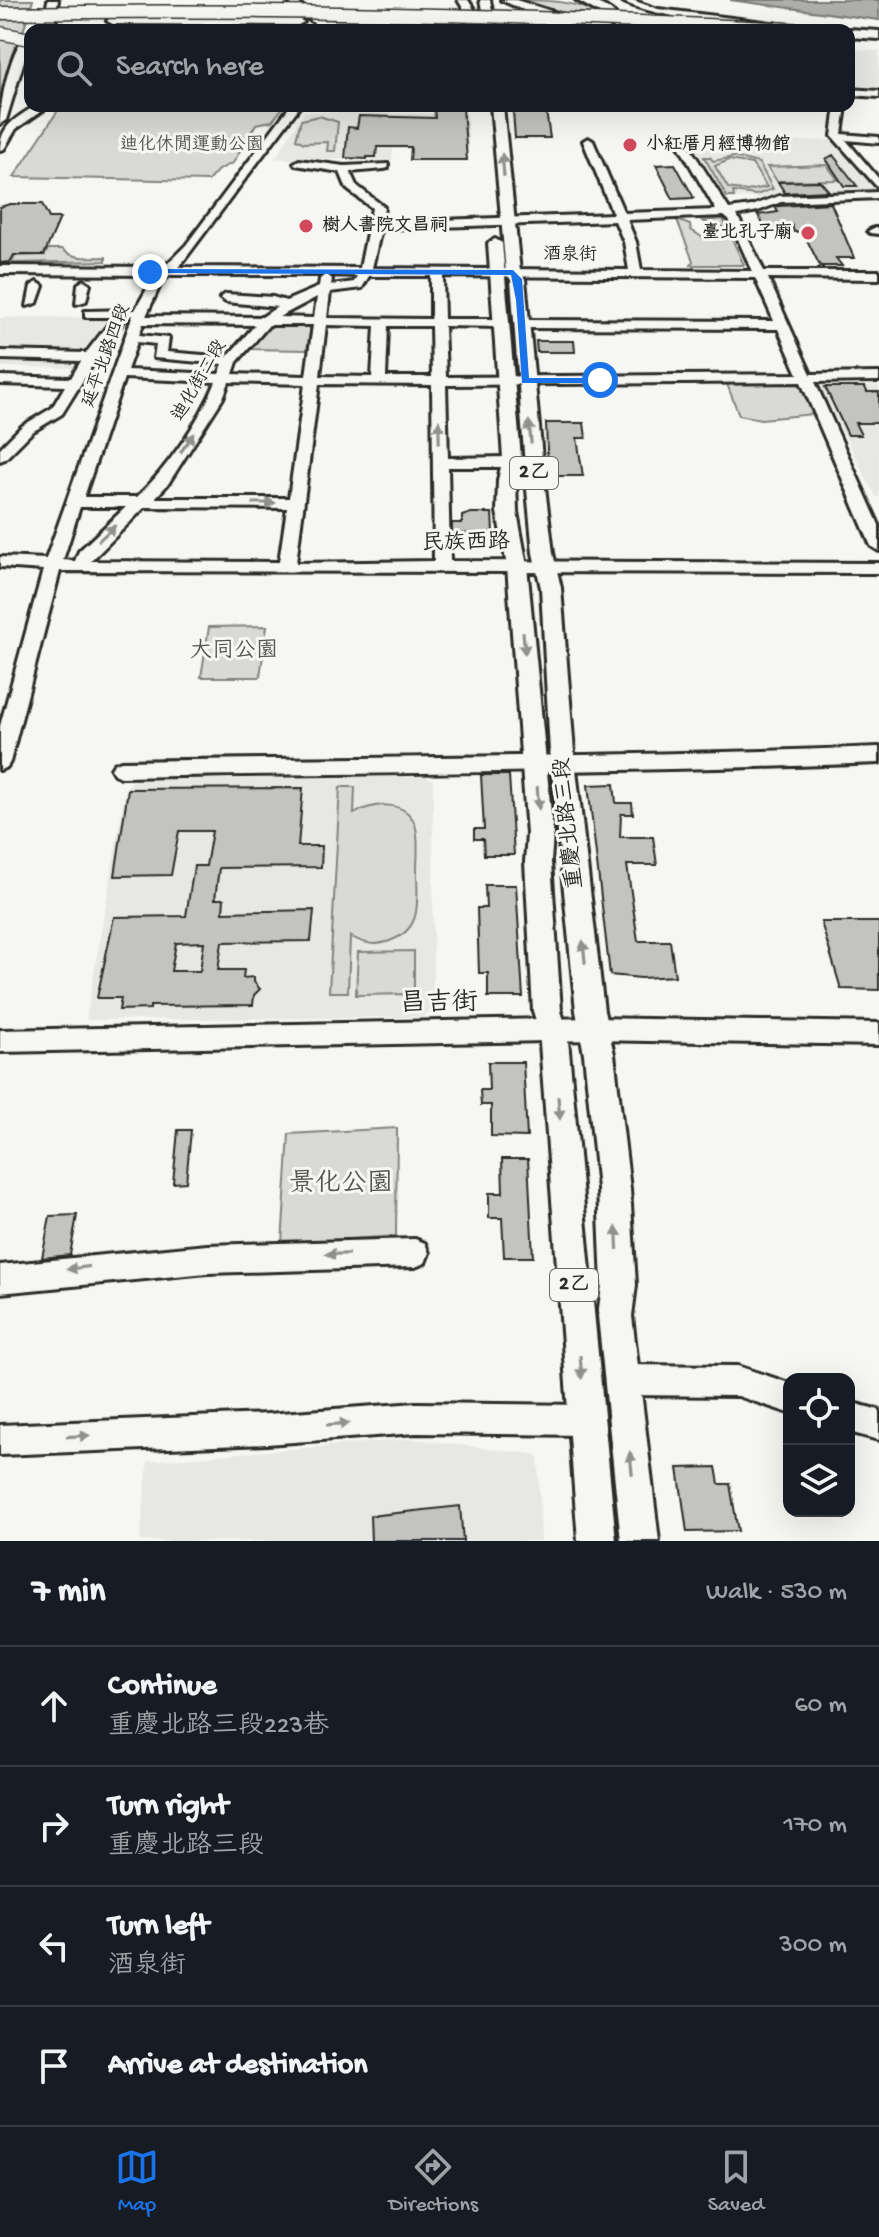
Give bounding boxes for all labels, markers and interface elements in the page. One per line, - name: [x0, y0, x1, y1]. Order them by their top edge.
- search box: [24, 24, 855, 112]
- icon: search: [52, 46, 96, 90]
- text: Search here: [116, 51, 264, 86]
- park label: 迪化休閒運動公園: [120, 134, 264, 156]
- place label: 小紅厝月經博物館: [646, 134, 790, 156]
- marker: 小紅厝月經博物館: [621, 136, 639, 154]
- one-way arrow: [496, 152, 509, 177]
- place label: 樹人書院文昌祠: [322, 215, 448, 237]
- marker: 樹人書院文昌祠: [297, 217, 315, 235]
- place label: 臺北孔子廟: [702, 221, 792, 244]
- marker: 臺北孔子廟: [799, 224, 817, 242]
- street label: 酒泉街: [543, 244, 597, 266]
- route end: [132, 254, 168, 290]
- street label: 延平北路四段: [78, 301, 135, 410]
- street label: 迪化街二段: [168, 336, 232, 425]
- route start: [582, 362, 618, 398]
- one-way arrow: [432, 419, 445, 444]
- one-way arrow: [523, 419, 536, 444]
- one-way arrow: [179, 433, 194, 454]
- road number: 2乙: [510, 457, 558, 489]
- one-way arrow: [252, 497, 277, 509]
- one-way arrow: [97, 525, 116, 543]
- street label: 民族西路: [422, 528, 510, 558]
- one-way arrow: [518, 631, 531, 656]
- park label: 大同公園: [190, 638, 278, 665]
- street label: 重慶北路三段: [548, 756, 590, 890]
- one-way arrow: [532, 786, 545, 811]
- one-way arrow: [577, 939, 590, 964]
- street label: 昌吉街: [400, 987, 478, 1021]
- one-way arrow: [553, 1095, 566, 1120]
- park label: 景化公園: [289, 1169, 393, 1201]
- one-way arrow: [610, 1225, 623, 1250]
- one-way arrow: [324, 1248, 349, 1260]
- one-way arrow: [65, 1262, 90, 1275]
- road number: 2乙: [550, 1269, 598, 1301]
- one-way arrow: [575, 1355, 588, 1380]
- map controls: [783, 1373, 855, 1517]
- button: locate: [783, 1373, 855, 1445]
- one-way arrow: [326, 1417, 351, 1430]
- one-way arrow: [66, 1429, 91, 1442]
- button: layers: [783, 1445, 855, 1517]
- one-way arrow: [625, 1451, 638, 1476]
- text: 7 min: [32, 1573, 105, 1613]
- text: Walk · 530 m: [706, 1578, 847, 1609]
- text: Continue: [108, 1670, 217, 1705]
- icon: ahead: [32, 1684, 76, 1728]
- text: 60 m: [794, 1691, 847, 1722]
- text: 重慶北路三段223巷: [108, 1712, 329, 1743]
- text: Turn right: [108, 1790, 228, 1825]
- icon: right: [32, 1804, 76, 1848]
- text: 170 m: [784, 1811, 847, 1842]
- text: 重慶北路三段: [108, 1832, 264, 1863]
- text: Turn left: [108, 1910, 209, 1945]
- icon: left: [32, 1924, 76, 1968]
- text: 300 m: [779, 1931, 847, 1962]
- text: 酒泉街: [108, 1952, 186, 1983]
- icon: arrive: [32, 2044, 76, 2088]
- text: Arrive at destination: [108, 2049, 368, 2084]
- tab: Map: [115, 2145, 159, 2219]
- tab: Directions: [389, 2145, 478, 2219]
- tab: Saved: [708, 2145, 764, 2219]

